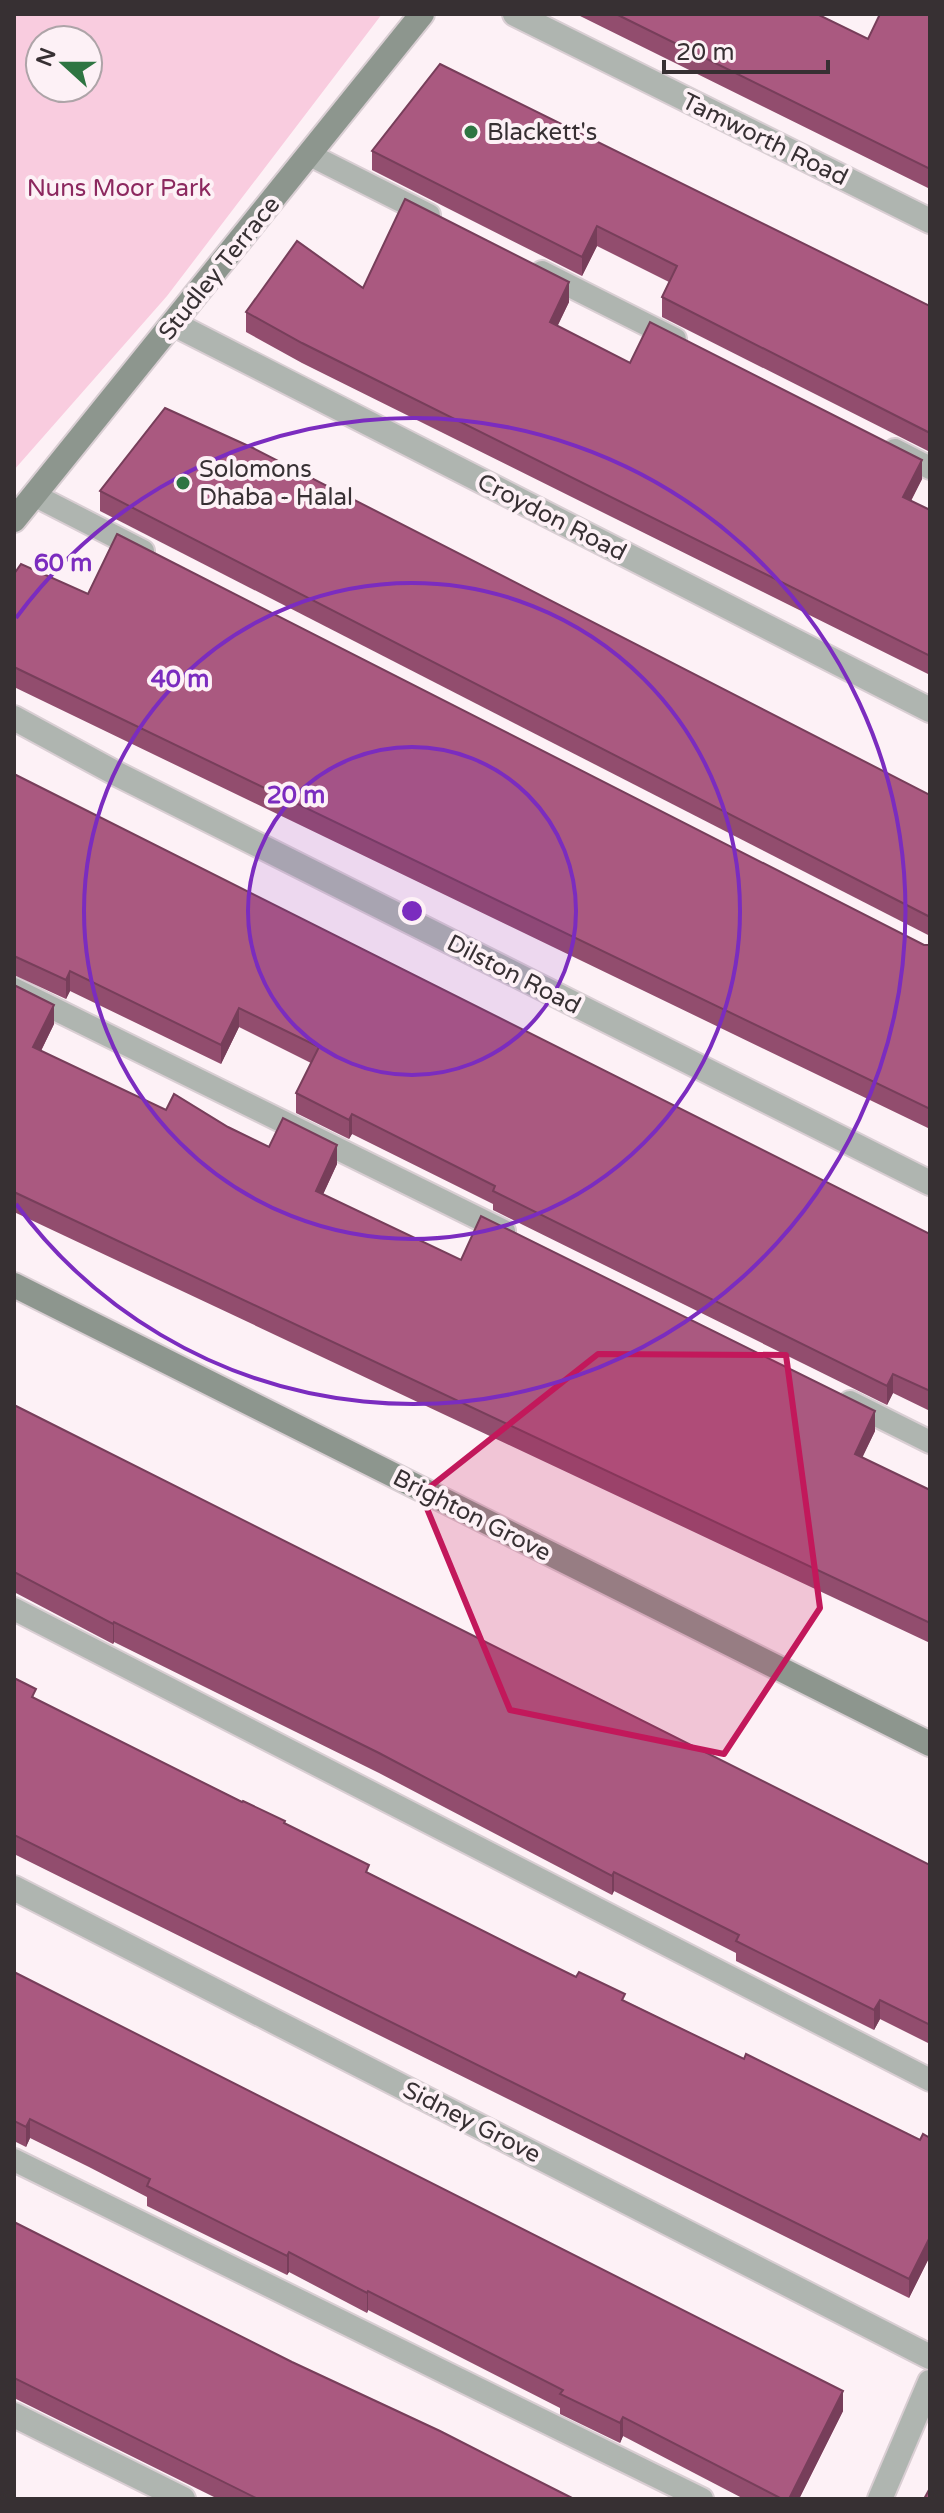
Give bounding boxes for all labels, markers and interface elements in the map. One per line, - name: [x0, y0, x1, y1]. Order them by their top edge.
- north arrow: [24, 24, 104, 104]
- scale bar: [664, 24, 828, 74]
- text: 20 m: [676, 38, 734, 67]
- text: N: [31, 44, 62, 70]
- street label: Tamworth Road: [677, 87, 852, 192]
- place label: Blackett's: [487, 118, 597, 147]
- marker: Blackett's: [462, 123, 480, 141]
- park label: Nuns Moor Park: [27, 174, 211, 203]
- street label: Studley Terrace: [153, 191, 286, 346]
- place label: Solomons Dhaba - Halal: [199, 455, 353, 512]
- street label: Croydon Road: [472, 467, 631, 567]
- marker: Solomons Dhaba - Halal: [174, 474, 192, 492]
- text: 60 m: [34, 549, 92, 578]
- text: 40 m: [151, 665, 209, 694]
- text: 20 m: [267, 781, 325, 810]
- centre of rings: [398, 897, 426, 925]
- street label: Dilston Road: [442, 928, 585, 1020]
- street label: Brighton Grove: [388, 1463, 555, 1568]
- street label: Sidney Grove: [398, 2075, 545, 2170]

